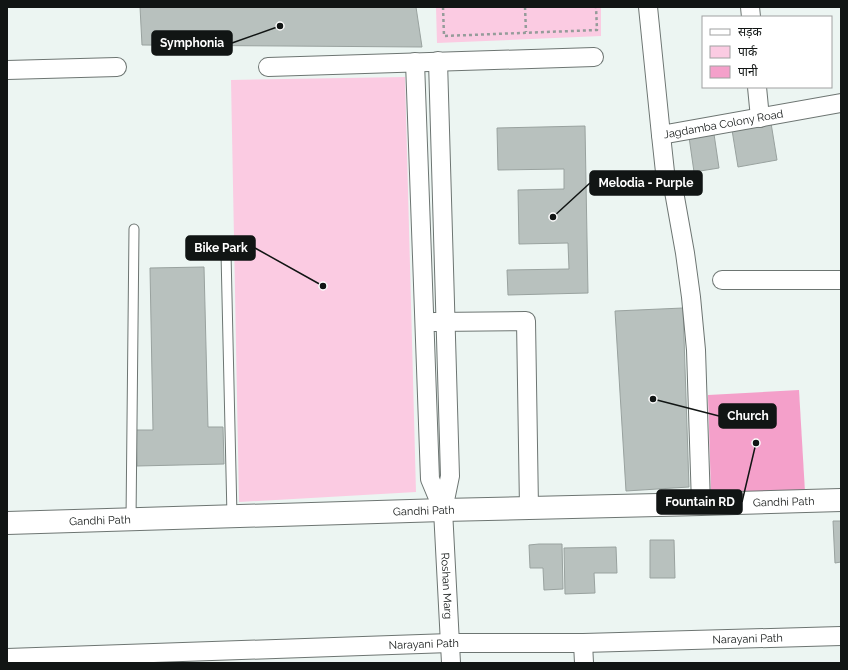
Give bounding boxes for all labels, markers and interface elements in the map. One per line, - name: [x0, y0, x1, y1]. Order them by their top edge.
- legend: [702, 16, 832, 88]
- text: सड़क: [738, 25, 763, 39]
- callout: Symphonia: [152, 31, 232, 55]
- text: Symphonia: [160, 36, 224, 50]
- text: पार्क: [738, 45, 758, 59]
- text: पानी: [738, 64, 759, 79]
- street label: Jagdamba Colony Road: [663, 107, 785, 141]
- callout: Melodia - Purple: [590, 171, 702, 195]
- text: Melodia - Purple: [598, 176, 694, 190]
- callout: Bike Park: [186, 236, 255, 260]
- text: Bike Park: [194, 241, 248, 255]
- callout: Church: [719, 404, 776, 428]
- text: Church: [727, 409, 769, 423]
- callout: Fountain RD: [657, 490, 742, 514]
- text: Fountain RD: [665, 495, 735, 509]
- street label: Gandhi Path: [753, 495, 815, 510]
- street label: Gandhi Path: [393, 504, 455, 518]
- street label: Gandhi Path: [69, 513, 131, 528]
- street label: Roshan Marg: [438, 552, 455, 620]
- street label: Narayani Path: [712, 632, 783, 646]
- street label: Narayani Path: [388, 637, 459, 652]

